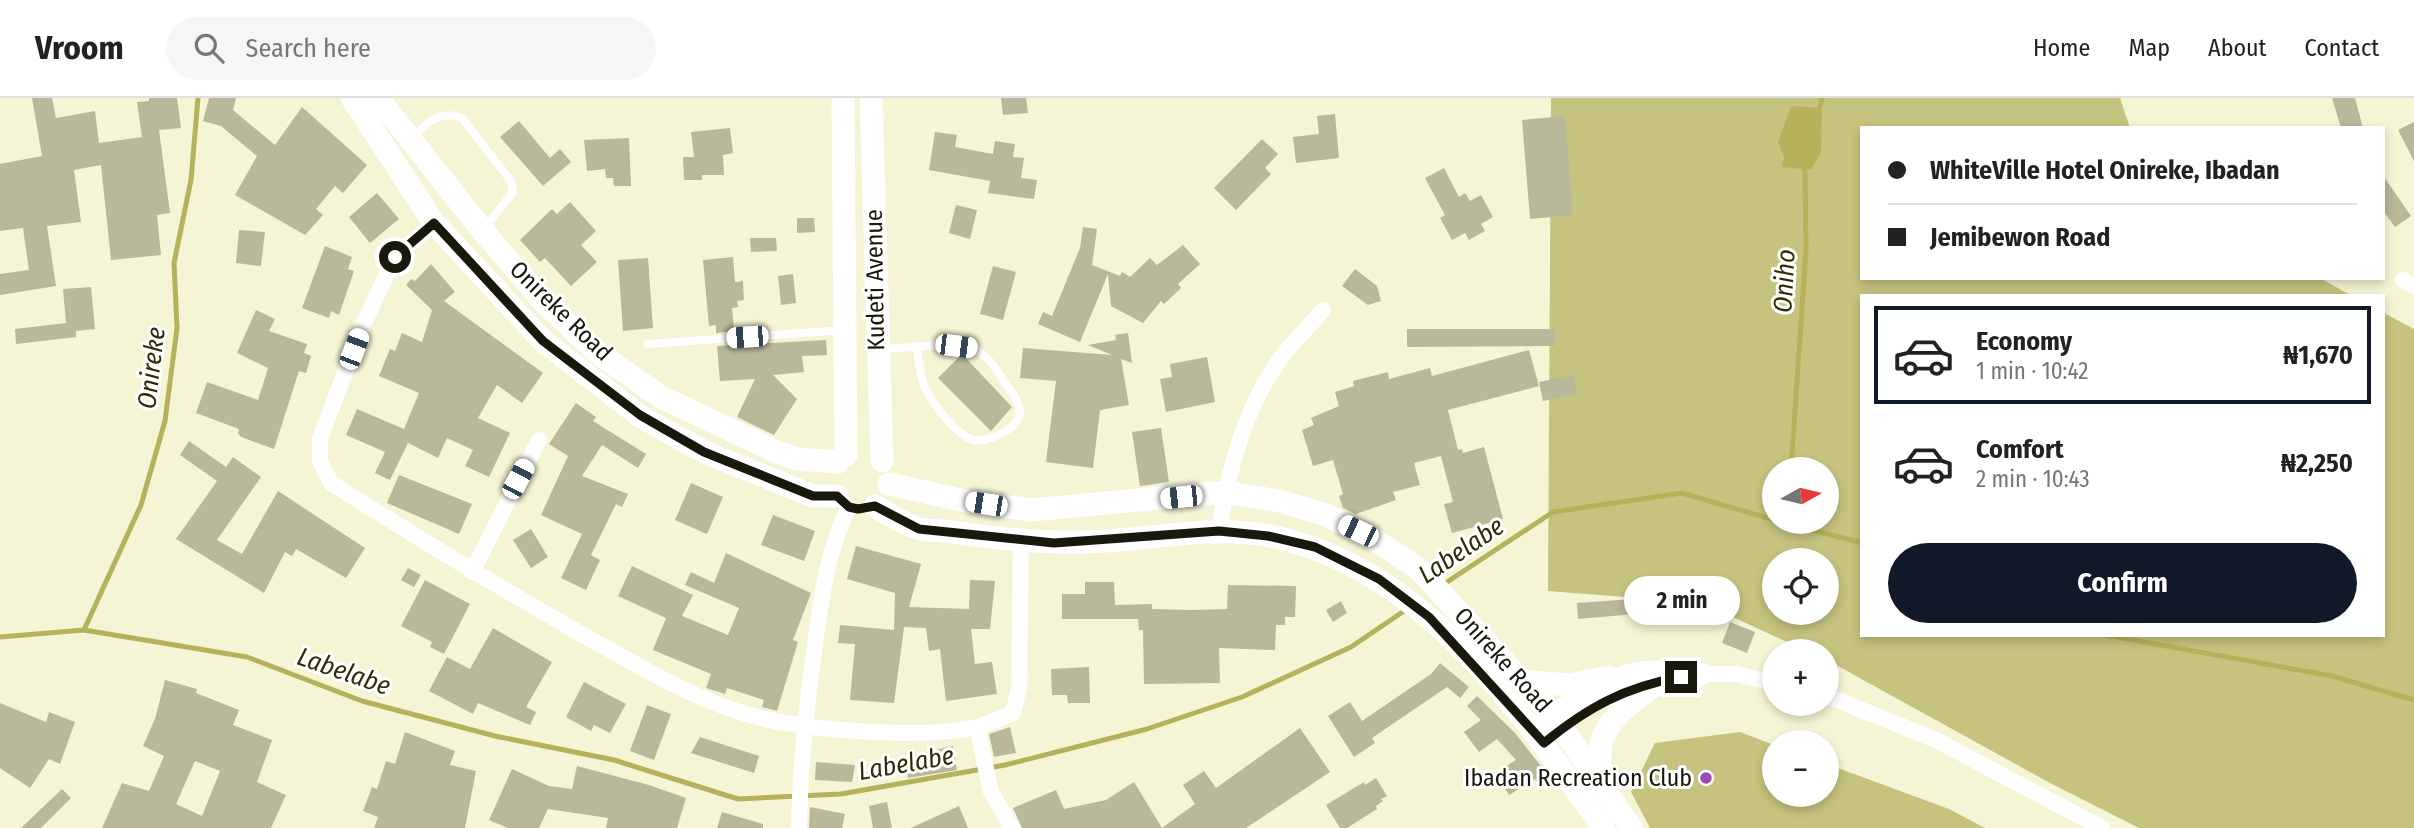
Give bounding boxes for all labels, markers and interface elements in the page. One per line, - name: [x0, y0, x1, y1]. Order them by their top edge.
- search box: [166, 17, 656, 80]
- text: Vroom: [35, 28, 124, 68]
- icon: search: [190, 29, 228, 67]
- text: Search here: [246, 33, 371, 64]
- text: Home: [2033, 34, 2090, 62]
- text: Map: [2128, 34, 2170, 62]
- text: About: [2208, 34, 2266, 62]
- text: Contact: [2304, 34, 2379, 62]
- text: WhiteVille Hotel Onireke, Ibadan: [1930, 155, 2280, 186]
- street label: Kudeti Avenue: [860, 209, 890, 351]
- text: Jemibewon Road: [1930, 222, 2110, 253]
- route start: [379, 241, 411, 273]
- water label: Oniho: [1767, 248, 1802, 314]
- street label: Onireke Road: [504, 255, 618, 367]
- icon: car: [1892, 324, 1955, 387]
- water label: Onireke: [131, 325, 172, 411]
- car: [726, 325, 769, 349]
- car: [337, 326, 372, 372]
- text: Economy: [1976, 326, 2072, 357]
- car: [934, 333, 979, 359]
- text: ₦1,670: [2283, 340, 2353, 371]
- text: 1 min · 10:42: [1976, 357, 2088, 385]
- icon: car: [1892, 432, 1955, 495]
- text: Comfort: [1976, 434, 2064, 465]
- text: ₦2,250: [2281, 448, 2353, 479]
- car: [499, 456, 538, 502]
- north arrow: [1762, 457, 1839, 534]
- map controls: [1762, 457, 1839, 807]
- text: 2 min · 10:43: [1976, 465, 2090, 493]
- car: [1160, 484, 1203, 510]
- car: [964, 490, 1009, 518]
- water label: Labelabe: [1413, 511, 1510, 590]
- car: [1335, 512, 1382, 550]
- button: Confirm: [1888, 543, 2357, 623]
- button: locate: [1762, 548, 1839, 625]
- callout: 2 min: [1623, 575, 1739, 624]
- text: 2 min: [1657, 586, 1708, 614]
- street label: Onireke Road: [1449, 602, 1557, 718]
- button: +: [1762, 639, 1839, 716]
- water label: Labelabe: [293, 641, 395, 702]
- route end: [1665, 661, 1697, 693]
- button: −: [1762, 730, 1839, 807]
- water label: Labelabe: [856, 740, 956, 787]
- place label: Ibadan Recreation Club: [1464, 764, 1692, 792]
- marker: Ibadan Recreation Club: [1698, 770, 1714, 786]

